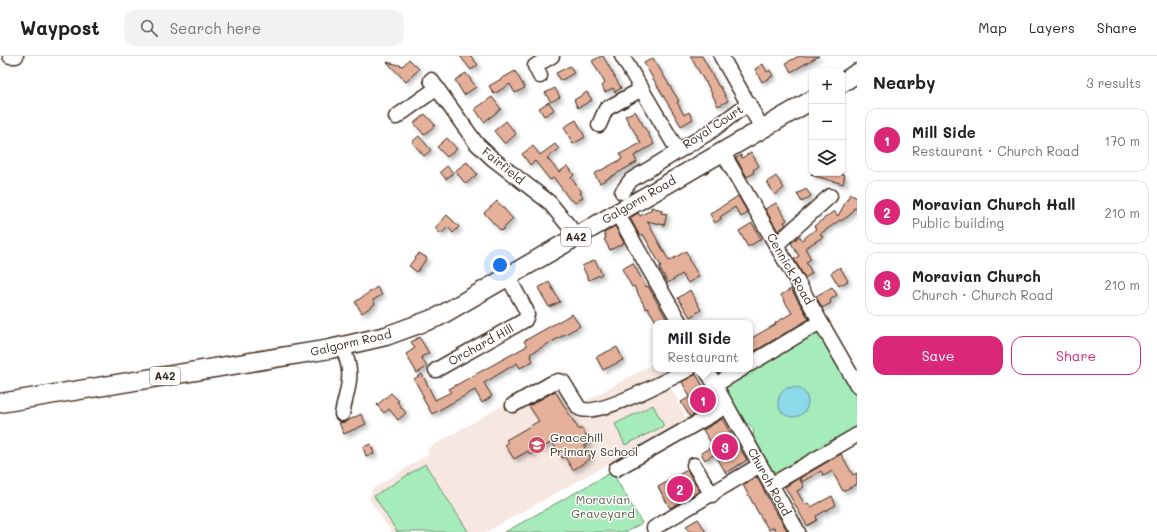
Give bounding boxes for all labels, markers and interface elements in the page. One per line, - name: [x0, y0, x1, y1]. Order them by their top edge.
- search box: [124, 10, 404, 46]
- text: Waypost: [20, 15, 100, 40]
- icon: search: [138, 17, 160, 39]
- text: Search here: [170, 18, 261, 38]
- text: Map: [978, 18, 1007, 37]
- text: Layers: [1029, 18, 1075, 37]
- text: Share: [1097, 18, 1137, 37]
- map controls: [809, 68, 845, 176]
- button: +: [809, 68, 845, 104]
- text: Nearby: [873, 71, 935, 93]
- text: 3 results: [1086, 74, 1141, 91]
- street label: Royal Court: [679, 101, 746, 152]
- button: −: [809, 104, 845, 140]
- text: Mill Side: [912, 122, 976, 142]
- text: 1: [884, 132, 890, 149]
- text: 170 m: [1104, 132, 1140, 149]
- button: layers: [809, 140, 845, 176]
- text: Restaurant · Church Road: [912, 142, 1079, 159]
- street label: Fairfield: [479, 143, 528, 188]
- street label: Galgorm Road: [599, 171, 679, 227]
- text: Moravian Church Hall: [912, 194, 1075, 214]
- text: 2: [883, 204, 891, 221]
- text: 210 m: [1104, 204, 1140, 221]
- text: Public building: [912, 214, 1004, 231]
- road number: A42: [561, 228, 591, 246]
- street label: Cennick Road: [764, 230, 818, 308]
- your location: [490, 255, 510, 275]
- text: Moravian Church: [912, 266, 1041, 286]
- text: 3: [883, 276, 891, 293]
- text: 210 m: [1104, 276, 1140, 293]
- text: Church · Church Road: [912, 286, 1053, 303]
- street label: Orchard Hill: [445, 320, 516, 369]
- popup: [653, 320, 753, 372]
- street label: Galgorm Road: [309, 325, 393, 359]
- text: Mill Side: [667, 328, 731, 348]
- button: Save: [873, 336, 1003, 375]
- button: Share: [1011, 336, 1141, 375]
- text: Restaurant: [667, 348, 739, 365]
- road number: A42: [150, 367, 180, 385]
- pin: 1: [690, 385, 716, 415]
- place label: Gracehill Primary School: [550, 429, 638, 459]
- pin: 3: [712, 432, 738, 462]
- school or university icon: Gracehill Primary School: [527, 435, 547, 455]
- street label: Church Road: [745, 445, 795, 519]
- pin: 2: [667, 474, 693, 504]
- park label: Moravian Graveyard: [571, 491, 635, 521]

